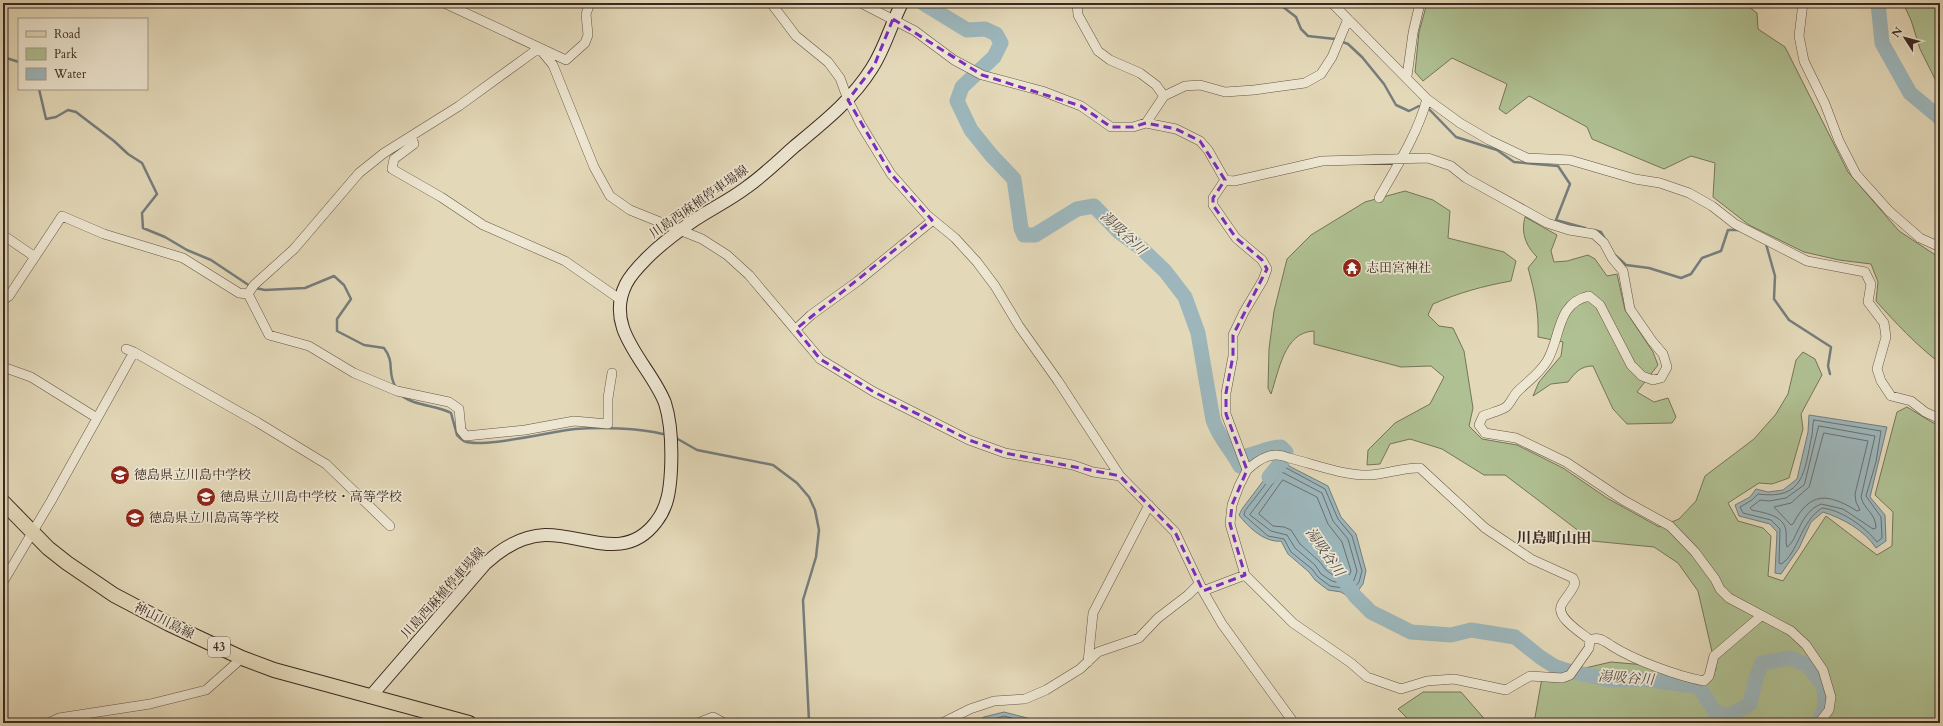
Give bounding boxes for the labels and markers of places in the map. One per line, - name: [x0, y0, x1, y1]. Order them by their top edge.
- temple icon: 志田宮神社: [1341, 257, 1363, 279]
- place label: 志田宮神社: [1366, 259, 1431, 277]
- school or university icon: 徳島県立川島中学校: [109, 464, 131, 486]
- place label: 徳島県立川島中学校: [134, 466, 251, 484]
- school or university icon: 徳島県立川島中学校・高等学校: [195, 486, 217, 508]
- place label: 徳島県立川島中学校・高等学校: [220, 488, 402, 506]
- school or university icon: 徳島県立川島高等学校: [124, 507, 146, 529]
- place label: 徳島県立川島高等学校: [149, 509, 279, 527]

